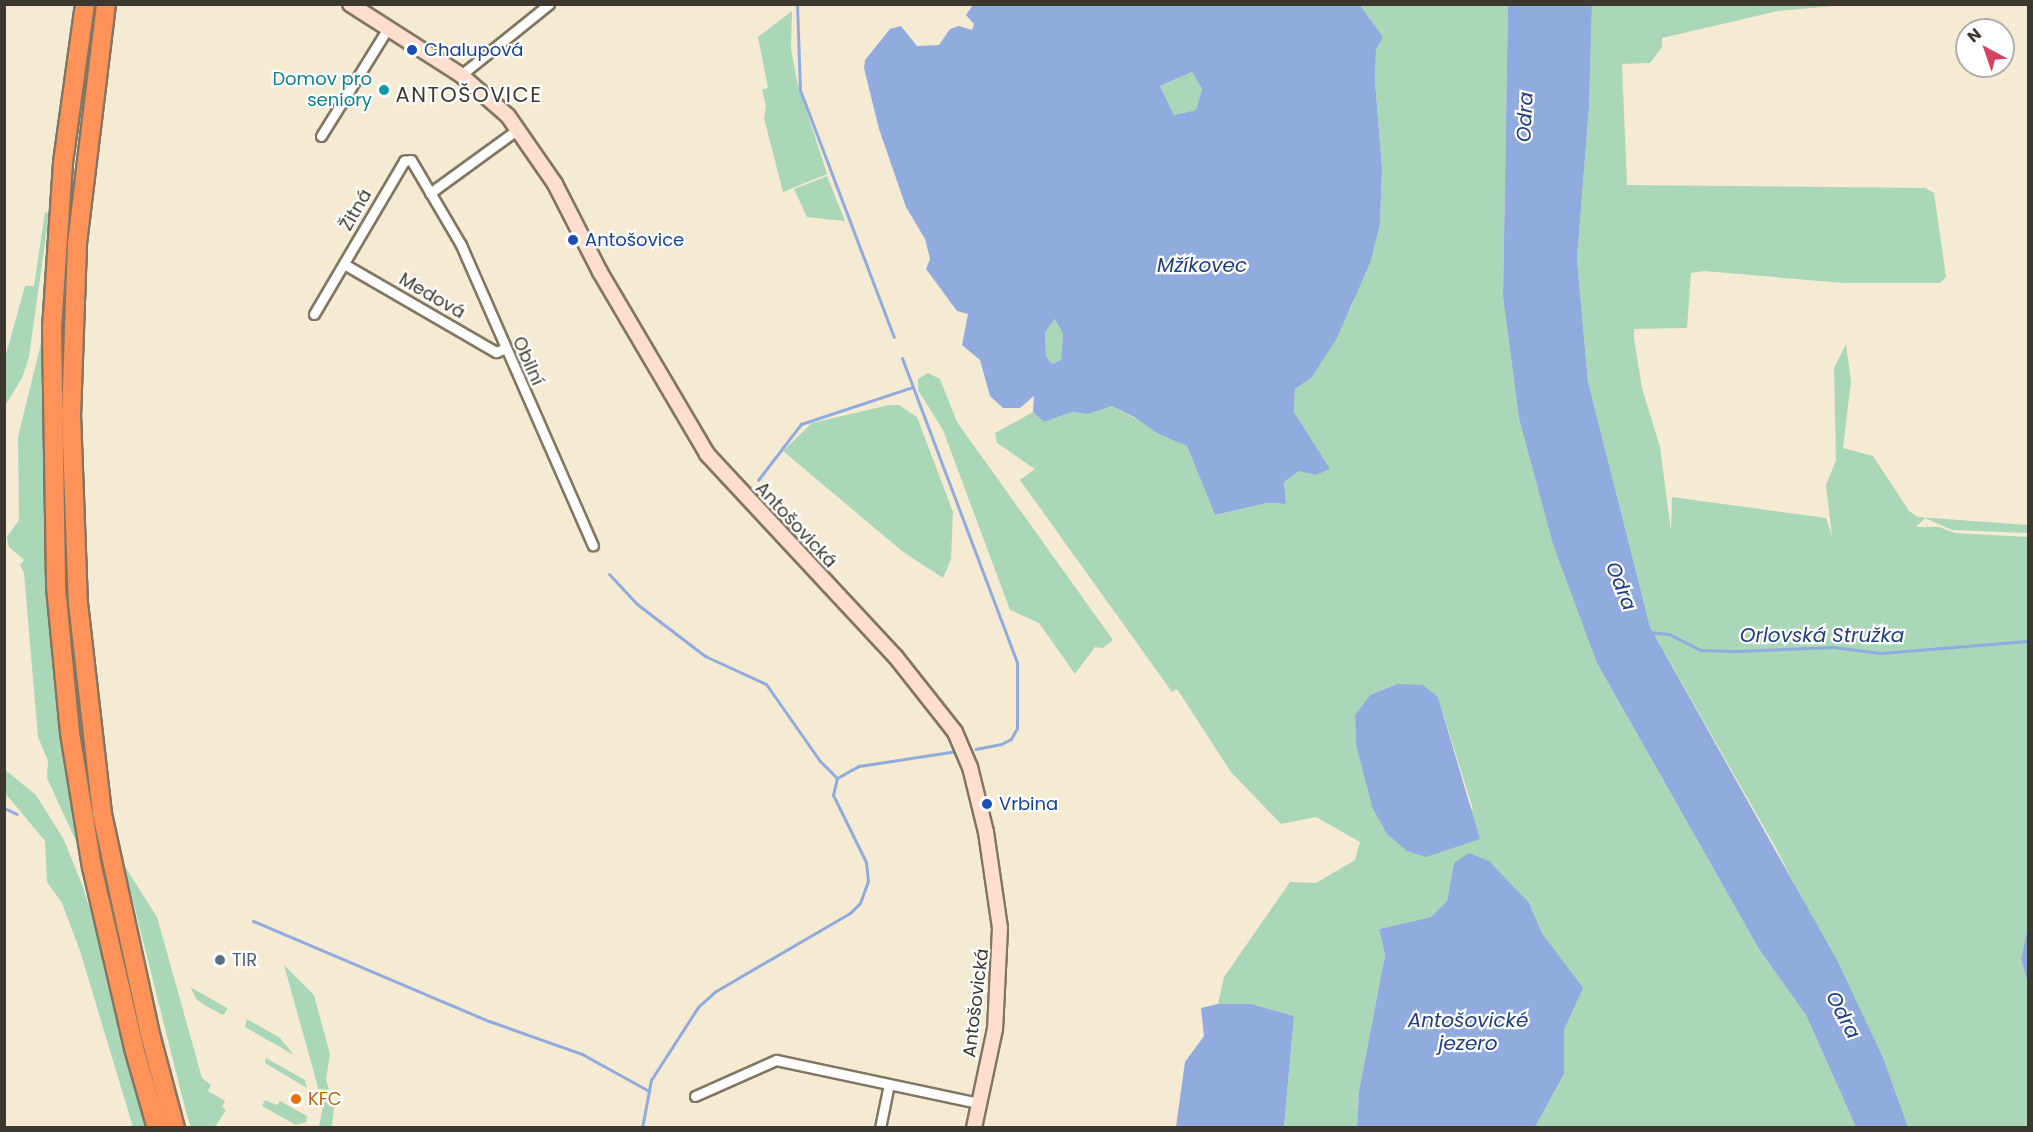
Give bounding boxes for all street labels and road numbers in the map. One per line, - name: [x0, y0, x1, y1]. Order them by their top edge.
- street label: Žitná: [336, 185, 376, 235]
- street label: Medová: [395, 268, 469, 324]
- street label: Obilní: [508, 333, 548, 389]
- street label: Antošovická: [751, 478, 841, 572]
- street label: Antošovická: [959, 947, 993, 1059]

